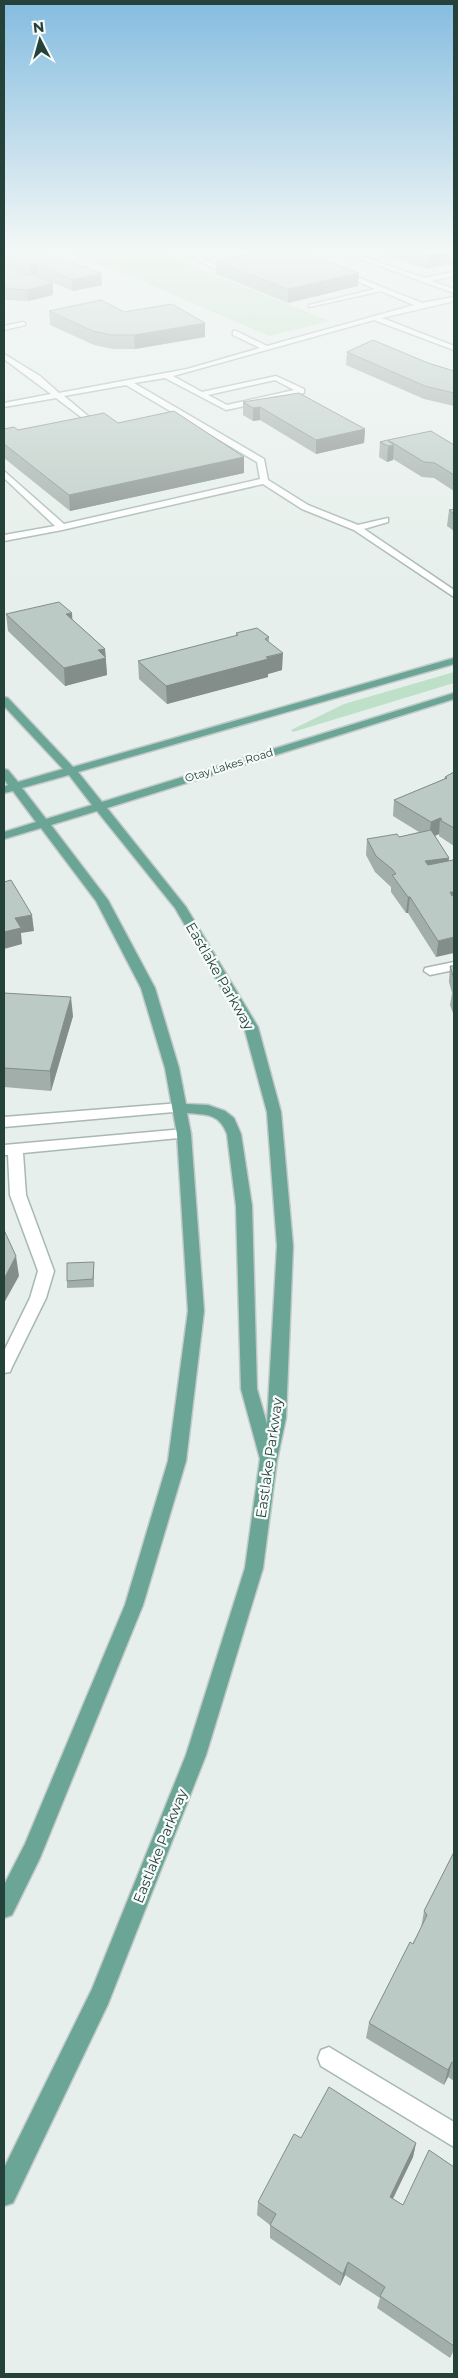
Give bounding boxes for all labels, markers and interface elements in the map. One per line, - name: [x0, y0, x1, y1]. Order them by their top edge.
- north arrow: [15, 15, 65, 65]
- text: N: [32, 18, 45, 37]
- street label: Otay Lakes Road: [183, 745, 275, 785]
- street label: Eastlake Parkway: [182, 919, 258, 1033]
- street label: Eastlake Parkway: [252, 1396, 286, 1519]
- street label: Eastlake Parkway: [129, 1786, 191, 1906]

